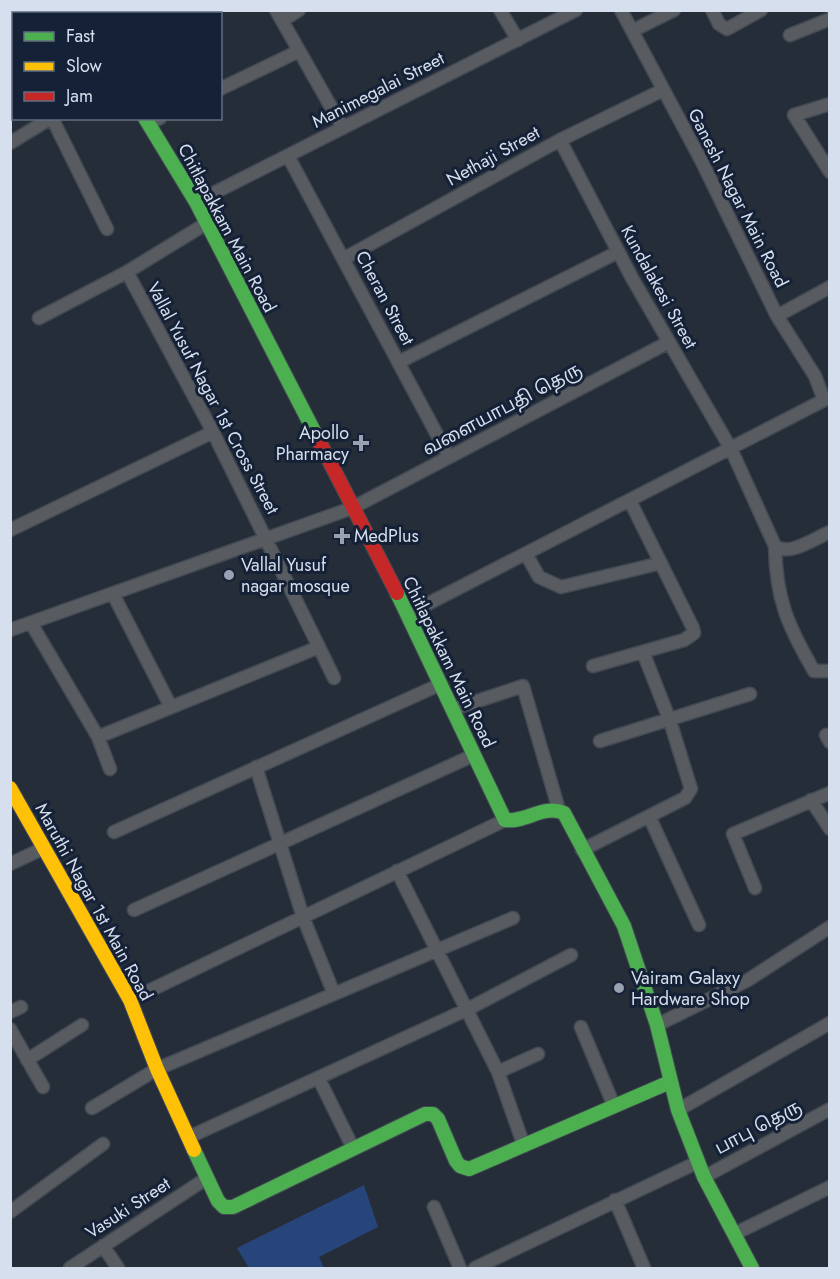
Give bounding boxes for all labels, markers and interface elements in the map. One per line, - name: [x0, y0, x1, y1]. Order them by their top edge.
- legend: [12, 12, 222, 120]
- text: Fast: [66, 23, 95, 49]
- street label: Manimegalai Street: [307, 45, 449, 135]
- text: Slow: [66, 53, 103, 79]
- text: Jam: [64, 83, 93, 109]
- street label: Ganesh Nagar Main Road: [681, 104, 795, 292]
- street label: Nethaji Street: [442, 119, 545, 192]
- street label: Chitlapakkam Main Road: [171, 139, 283, 317]
- street label: Kundalakesi Street: [614, 221, 704, 354]
- street label: Cheran Street: [349, 246, 421, 350]
- street label: Vallal Yusuf Nagar 1st Cross Street: [141, 277, 286, 519]
- street label: வளையாபதி தெரு: [418, 356, 586, 462]
- place label: Apollo Pharmacy: [276, 420, 349, 467]
- marker: Apollo Pharmacy: [354, 436, 368, 450]
- place label: MedPlus: [354, 523, 419, 549]
- marker: MedPlus: [335, 529, 349, 543]
- place label: Vallal Yusuf nagar mosque: [241, 552, 350, 599]
- marker: Vallal Yusuf nagar mosque: [222, 568, 236, 582]
- street label: Chitlapakkam Main Road: [396, 572, 502, 752]
- street label: Maruthi Nagar 1st Main Road: [29, 798, 159, 1006]
- place label: Vairam Galaxy Hardware Shop: [631, 965, 750, 1012]
- marker: Vairam Galaxy Hardware Shop: [612, 981, 626, 995]
- street label: பாபு தெரு: [710, 1093, 806, 1161]
- street label: Vasuki Street: [80, 1170, 176, 1245]

